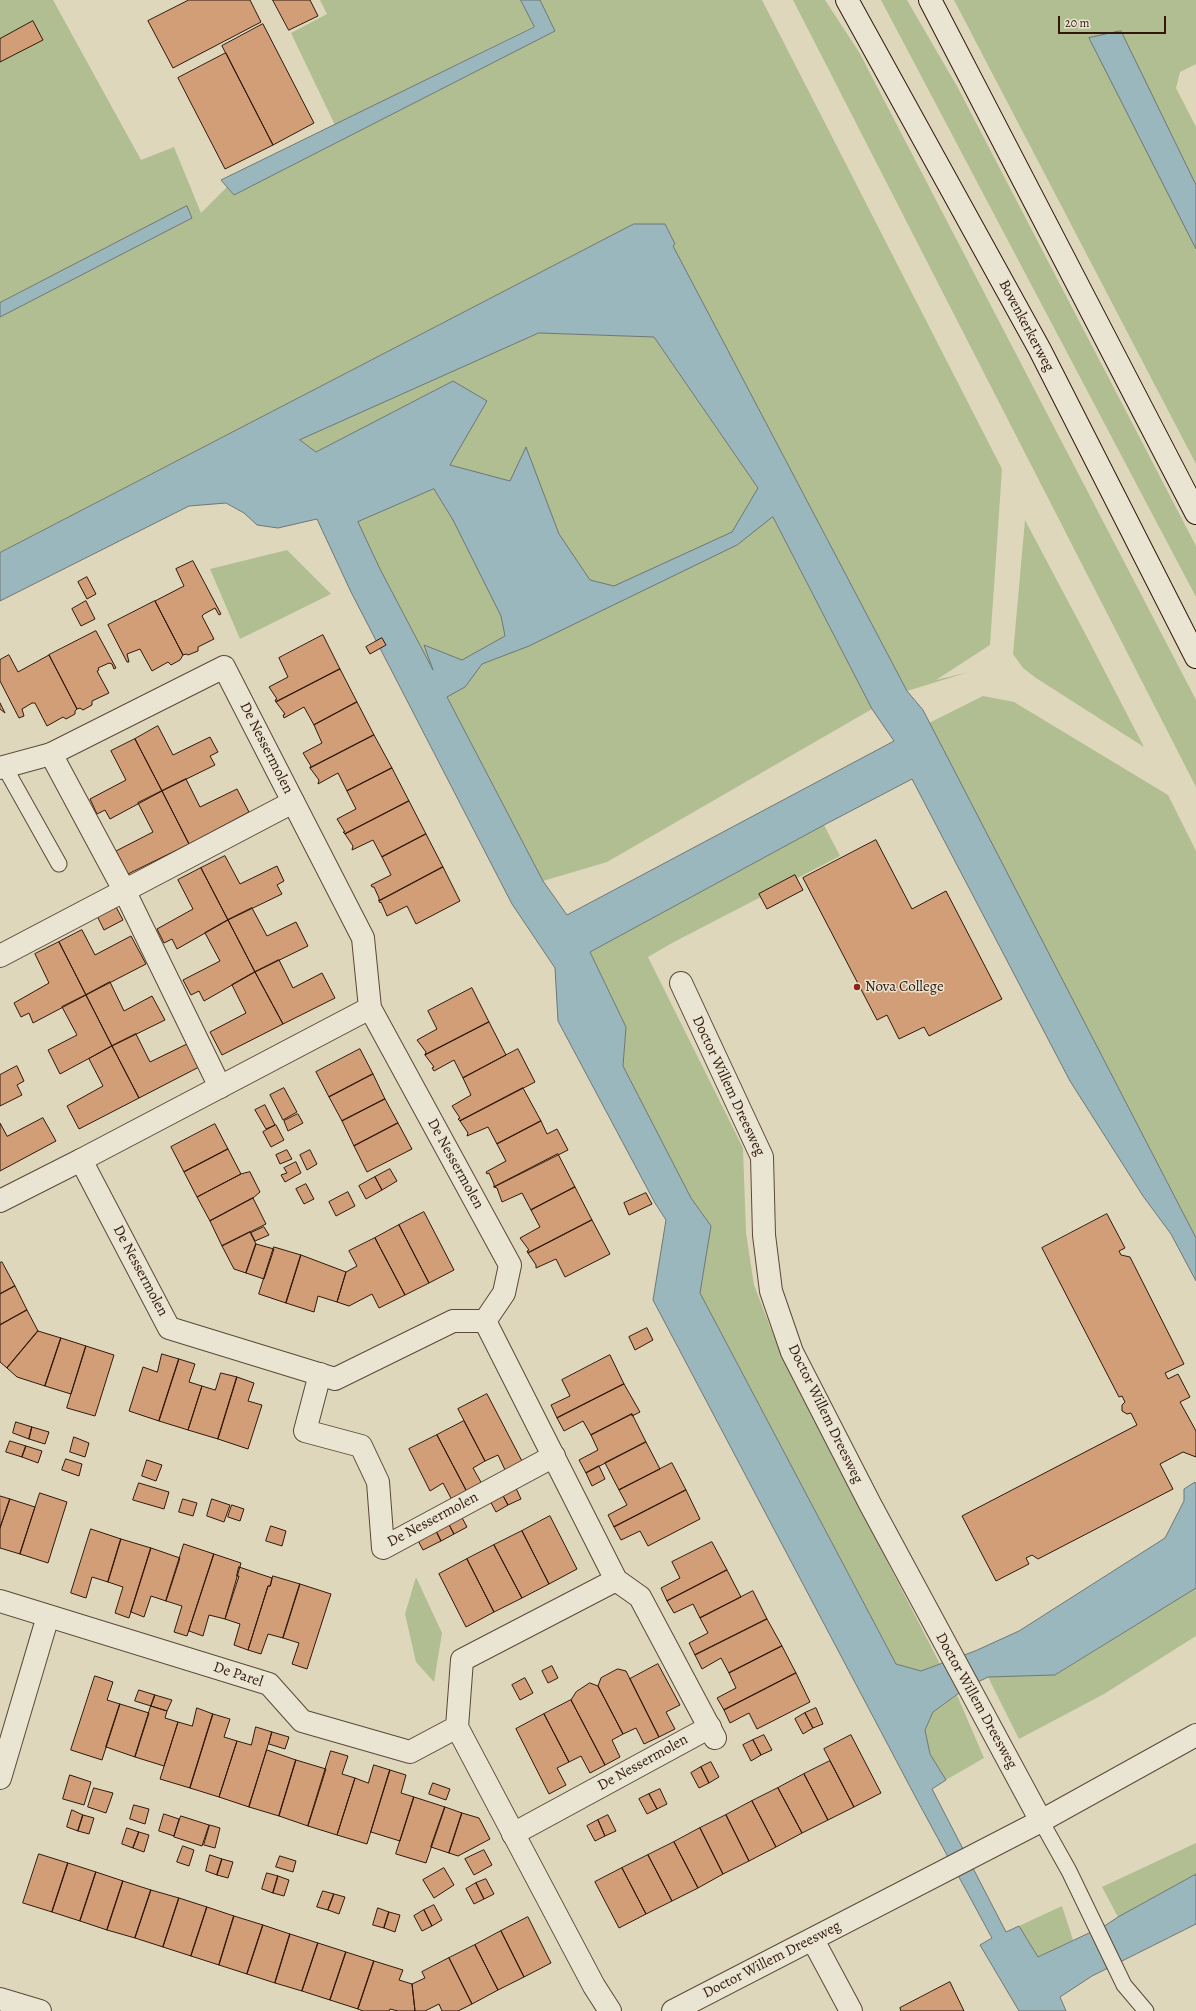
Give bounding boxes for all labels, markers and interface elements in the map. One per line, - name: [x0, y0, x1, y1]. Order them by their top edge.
- scale bar: [1060, 8, 1168, 34]
- text: 20 m: [1065, 15, 1089, 31]
- street label: Bovenkerkerweg: [994, 277, 1058, 375]
- street label: De Nessermolen: [235, 699, 297, 797]
- place label: Nova College: [865, 978, 944, 996]
- marker: Nova College: [852, 982, 862, 992]
- street label: Doctor Willem Dreesweg: [688, 1013, 768, 1159]
- street label: De Nessermolen: [423, 1116, 487, 1212]
- street label: De Nessermolen: [108, 1222, 172, 1320]
- street label: Doctor Willem Dreesweg: [783, 1341, 867, 1487]
- street label: De Nessermolen: [384, 1488, 482, 1552]
- street label: Doctor Willem Dreesweg: [931, 1630, 1021, 1772]
- street label: De Parel: [211, 1659, 265, 1691]
- street label: De Nessermolen: [595, 1731, 691, 1795]
- street label: Doctor Willem Dreesweg: [700, 1917, 844, 2003]

